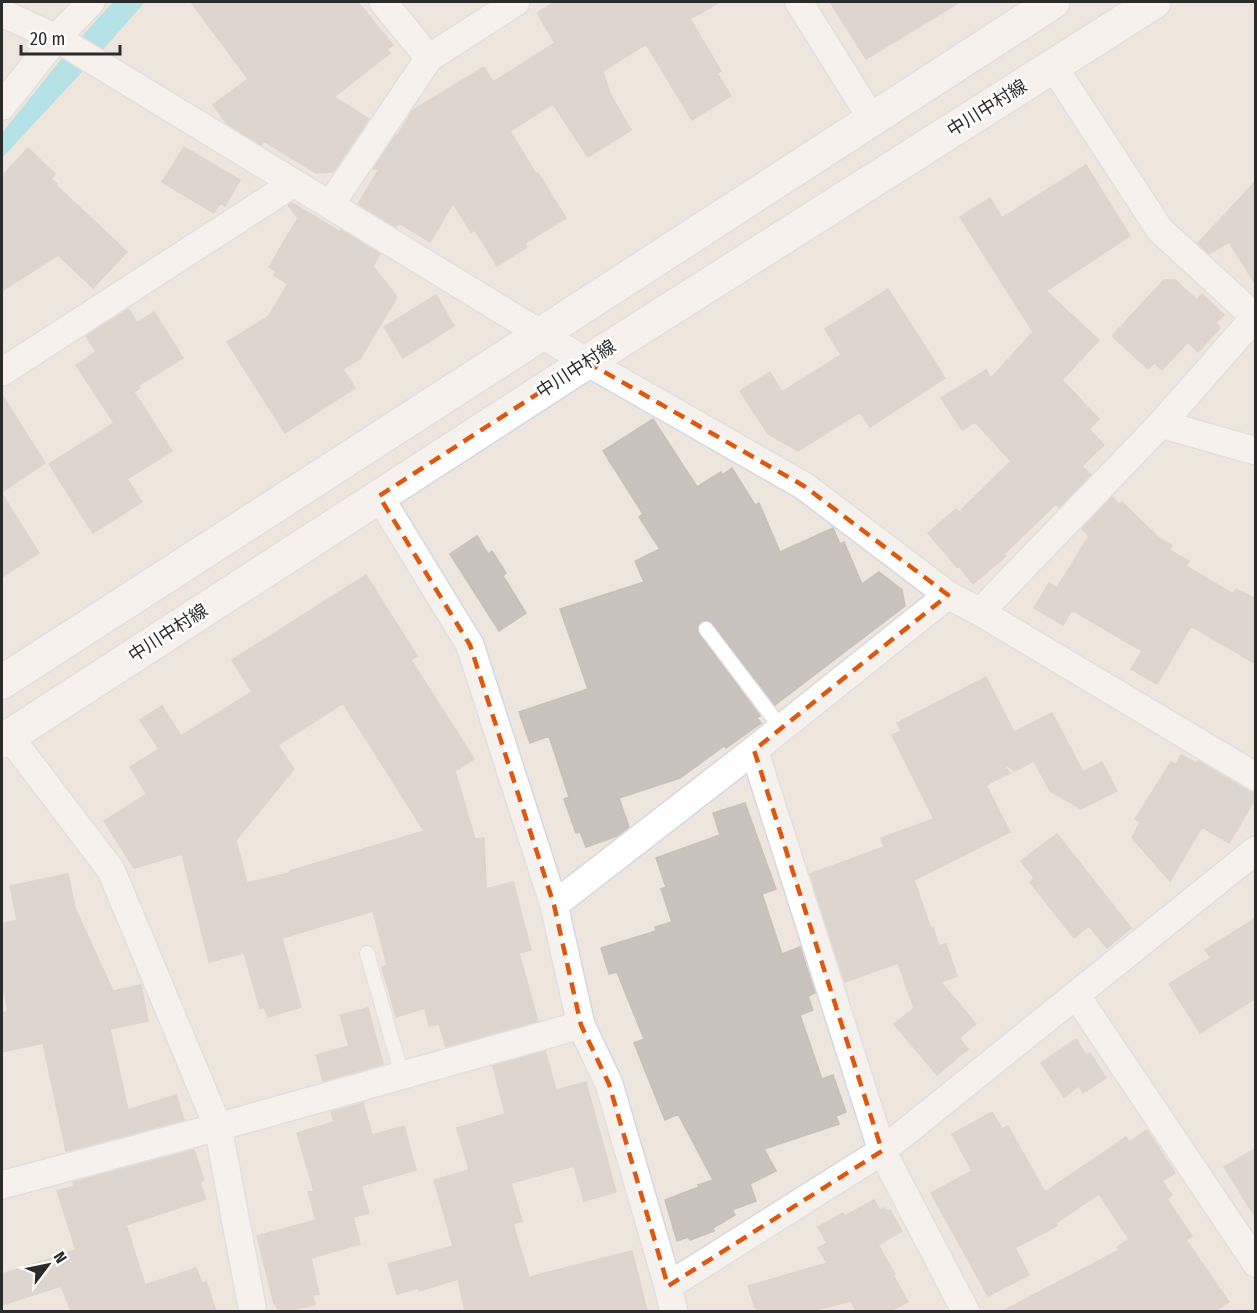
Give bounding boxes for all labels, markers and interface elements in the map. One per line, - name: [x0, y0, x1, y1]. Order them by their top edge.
- scale bar: [21, 18, 120, 56]
- text: 20 m: [30, 28, 65, 50]
- street label: 中川中村線: [943, 75, 1031, 141]
- street label: 中川中村線: [532, 335, 620, 403]
- street label: 中川中村線: [124, 599, 212, 667]
- north arrow: [18, 1235, 78, 1295]
- text: N: [50, 1248, 71, 1266]

